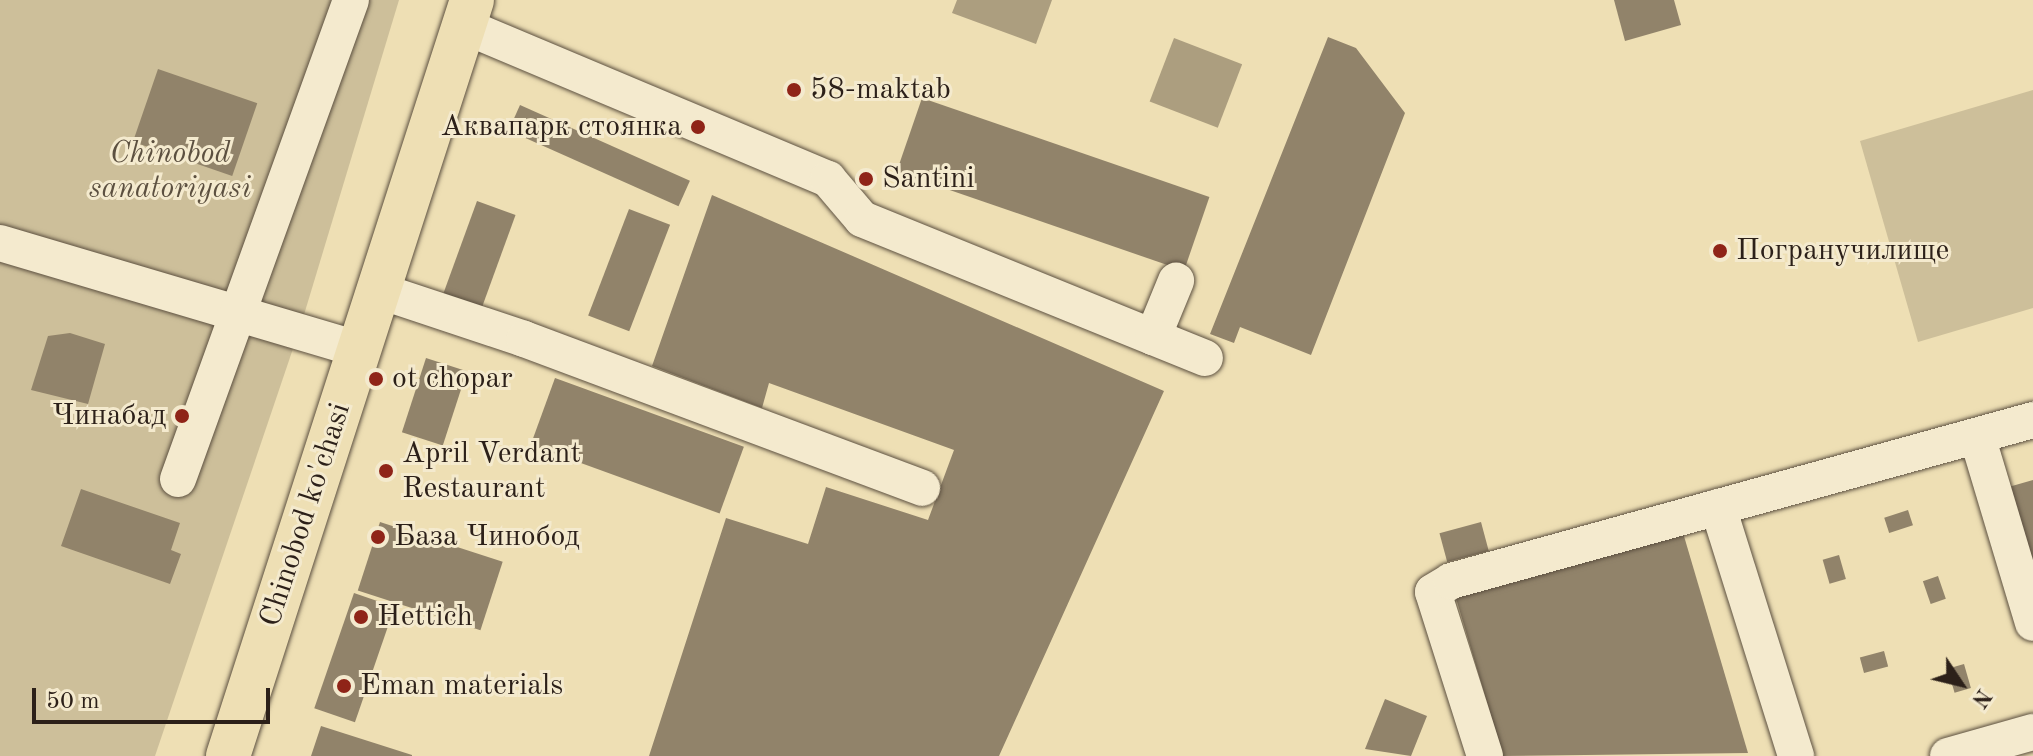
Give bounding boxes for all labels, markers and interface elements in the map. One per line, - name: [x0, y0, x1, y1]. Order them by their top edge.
- place label: 58-maktab: [810, 72, 951, 108]
- marker: 58-maktab: [785, 81, 803, 99]
- place label: Аквапарк стоянка: [441, 109, 682, 145]
- marker: Аквапарк стоянка: [689, 118, 707, 136]
- park label: Chinobod sanatoriyasi: [89, 136, 251, 206]
- place label: Santini: [882, 161, 975, 197]
- marker: Santini: [857, 170, 875, 188]
- place label: Погранучилище: [1736, 233, 1949, 269]
- marker: Погранучилище: [1711, 242, 1729, 260]
- place label: ot chopar: [392, 361, 513, 397]
- marker: ot chopar: [367, 370, 385, 388]
- place label: Чинабад: [52, 398, 166, 434]
- street label: Chinobod ko'chasi: [253, 399, 359, 631]
- marker: Чинабад: [173, 407, 191, 425]
- place label: April Verdant Restaurant: [402, 436, 581, 506]
- marker: April Verdant Restaurant: [377, 462, 395, 480]
- place label: База Чинобод: [394, 519, 579, 555]
- marker: База Чинобод: [369, 528, 387, 546]
- place label: Hettich: [377, 599, 473, 635]
- marker: Hettich: [352, 608, 370, 626]
- north arrow: [1921, 644, 2001, 724]
- place label: Eman materials: [360, 668, 563, 704]
- scale bar: [36, 672, 274, 722]
- marker: Eman materials: [335, 677, 353, 695]
- text: N: [1967, 685, 1994, 711]
- text: 50 m: [46, 690, 100, 714]

